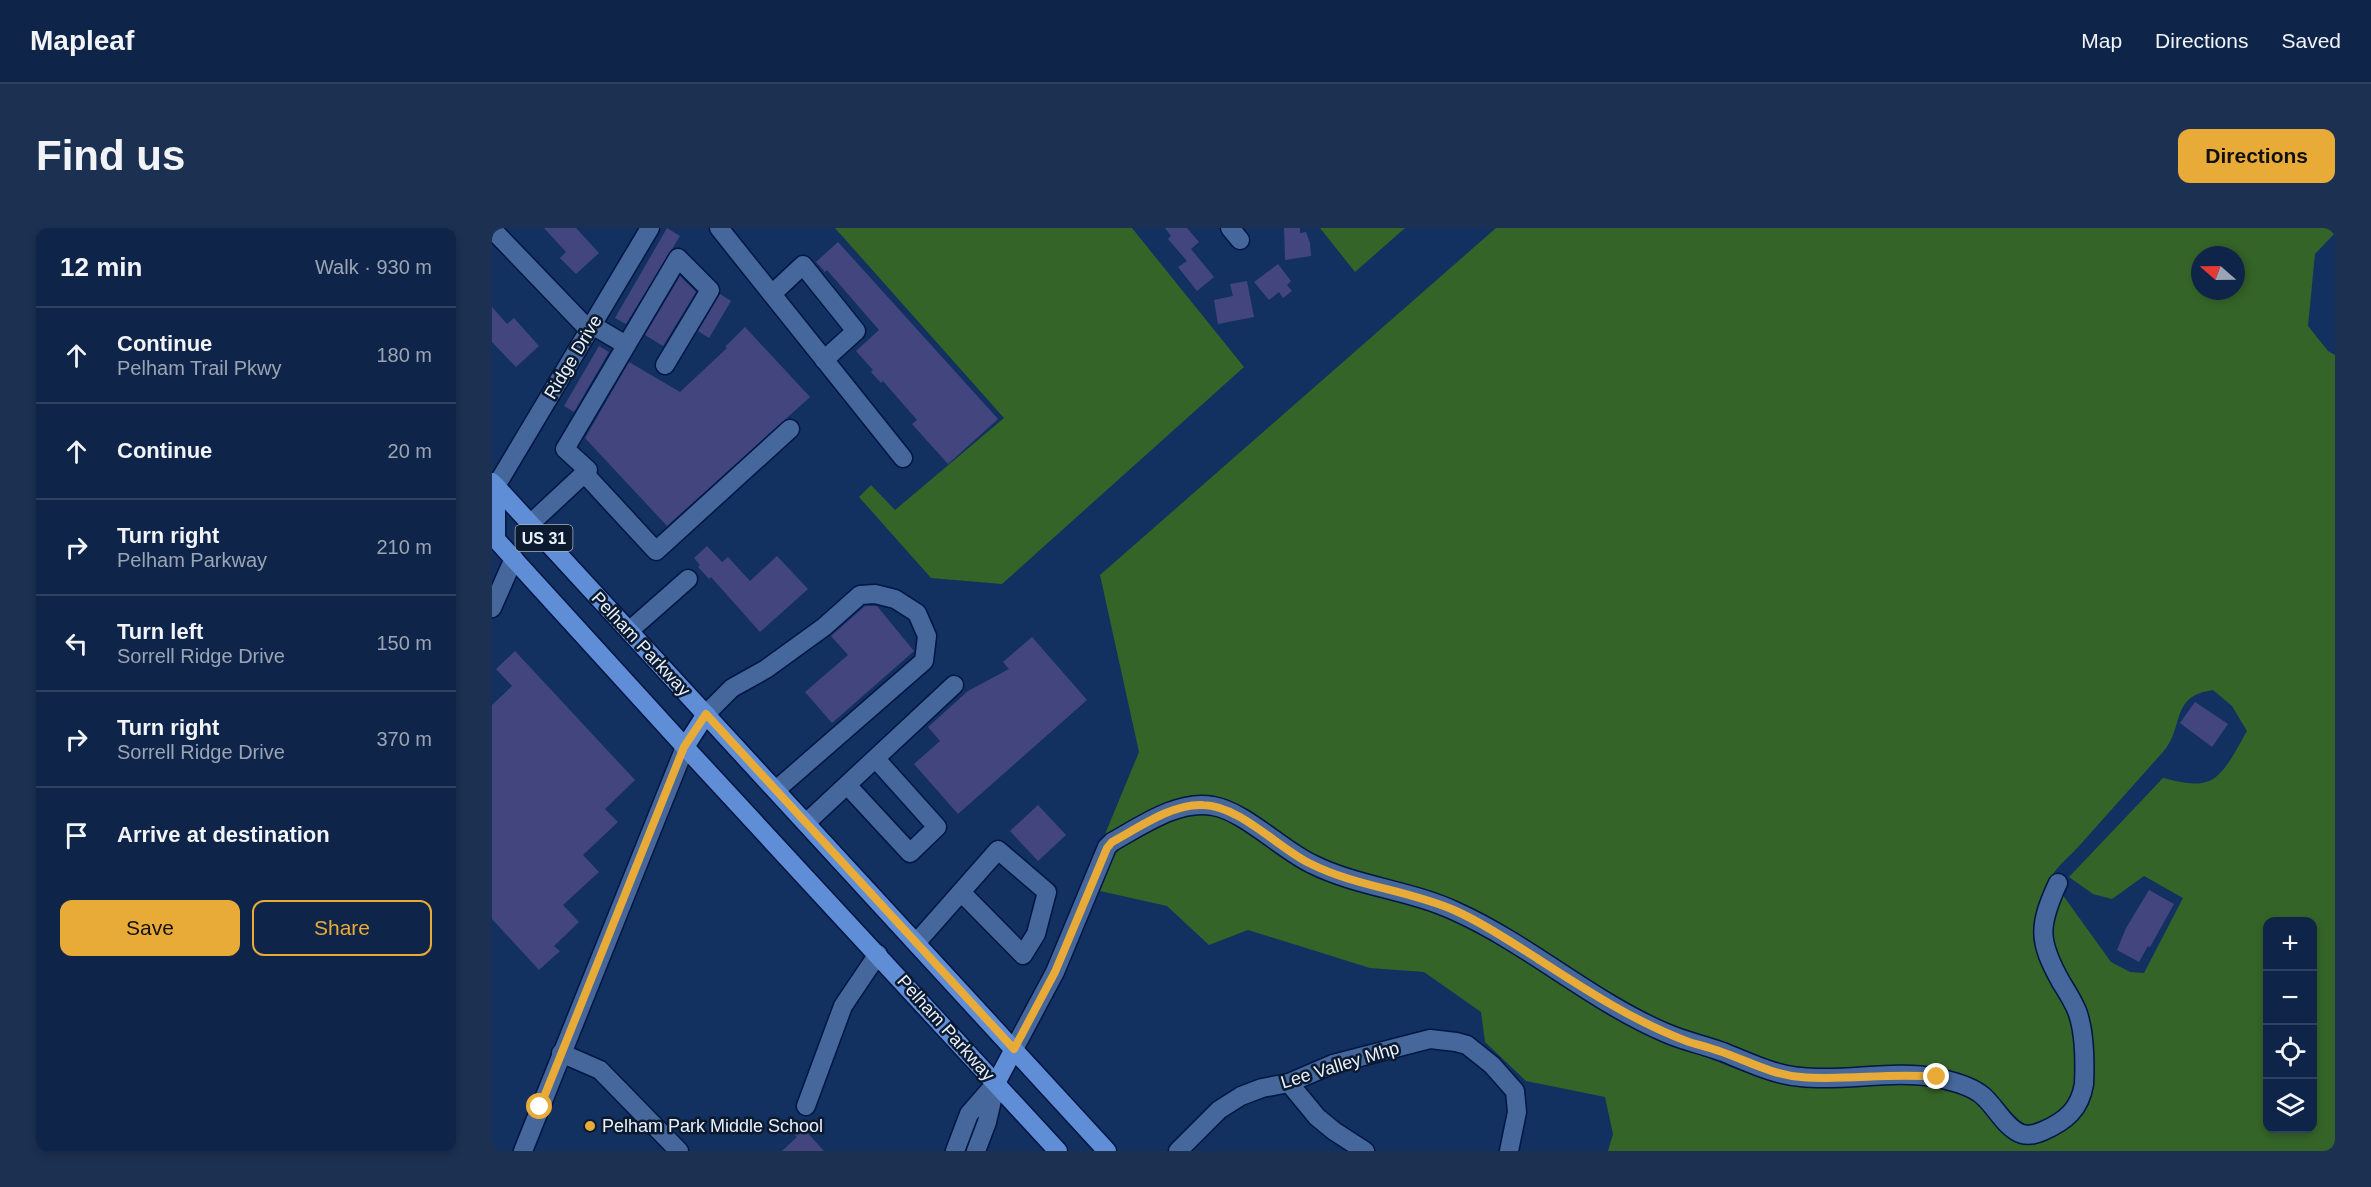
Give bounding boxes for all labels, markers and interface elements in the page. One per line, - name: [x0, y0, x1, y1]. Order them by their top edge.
- text: Mapleaf: [30, 25, 134, 56]
- text: Map: [2081, 29, 2122, 52]
- text: Directions: [2155, 29, 2248, 52]
- text: Saved: [2281, 29, 2341, 52]
- button: Directions: [2178, 129, 2335, 183]
- text: Find us: [36, 132, 185, 179]
- north arrow: [2191, 246, 2245, 300]
- text: 12 min: [60, 252, 142, 282]
- text: Walk · 930 m: [315, 256, 432, 278]
- street label: Ridge Drive: [540, 312, 606, 402]
- text: Continue: [117, 331, 212, 356]
- icon: ahead: [60, 339, 93, 372]
- text: 180 m: [376, 344, 432, 366]
- text: Pelham Trail Pkwy: [117, 357, 282, 379]
- icon: ahead: [60, 435, 93, 468]
- text: Continue: [117, 438, 212, 463]
- text: 20 m: [388, 440, 432, 462]
- text: Turn right: [117, 523, 219, 548]
- road number: US 31: [515, 525, 572, 551]
- icon: right: [60, 531, 93, 564]
- text: 210 m: [376, 536, 432, 558]
- text: Pelham Parkway: [117, 549, 267, 571]
- street label: Pelham Parkway: [588, 588, 694, 700]
- text: Turn left: [117, 619, 203, 644]
- icon: left: [60, 627, 93, 660]
- text: 150 m: [376, 632, 432, 654]
- text: Sorrell Ridge Drive: [117, 645, 285, 667]
- text: Turn right: [117, 715, 219, 740]
- icon: right: [60, 723, 93, 756]
- text: 370 m: [376, 728, 432, 750]
- text: Sorrell Ridge Drive: [117, 741, 285, 763]
- icon: arrive: [60, 819, 93, 852]
- text: Arrive at destination: [117, 822, 330, 847]
- button: Save: [60, 900, 240, 956]
- button: Share: [252, 900, 432, 956]
- map controls: [2263, 917, 2317, 1133]
- button: +: [2263, 917, 2317, 971]
- street label: Pelham Parkway: [893, 971, 999, 1085]
- button: −: [2263, 971, 2317, 1025]
- button: locate: [2263, 1025, 2317, 1079]
- street label: Lee Valley Mhp: [1278, 1037, 1402, 1093]
- route end: [1923, 1063, 1949, 1089]
- button: layers: [2263, 1079, 2317, 1133]
- route start: [526, 1093, 552, 1119]
- place label: Pelham Park Middle School: [602, 1116, 823, 1136]
- marker: Pelham Park Middle School: [583, 1119, 597, 1133]

